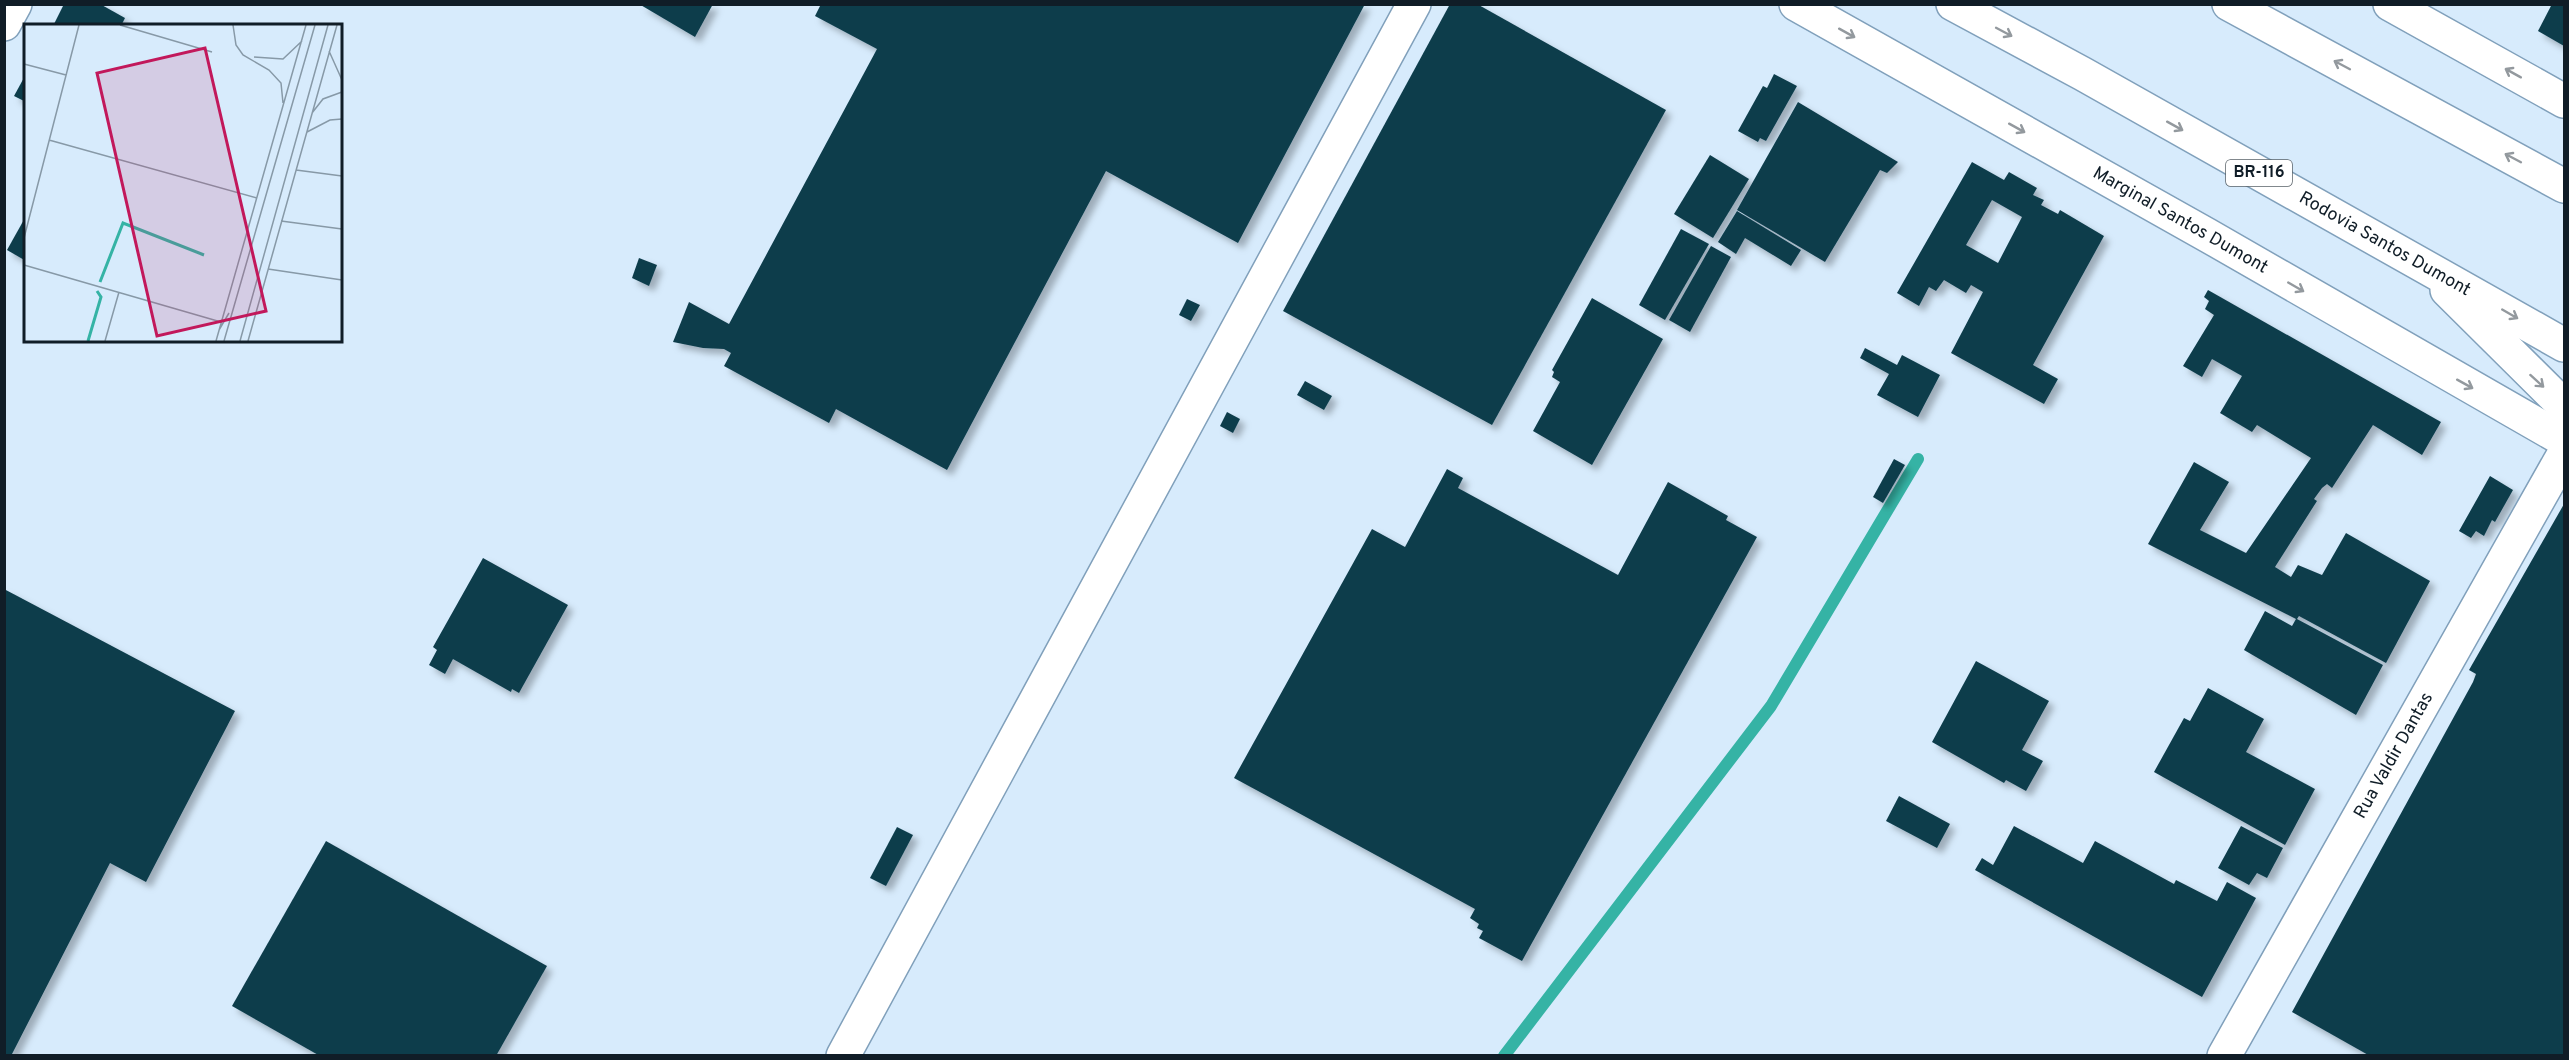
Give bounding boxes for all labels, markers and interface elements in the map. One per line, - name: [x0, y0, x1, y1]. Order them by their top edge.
- inset map: [24, 24, 342, 342]
- one-way arrow: [1995, 26, 2012, 38]
- one-way arrow: [1838, 27, 1855, 39]
- one-way arrow: [2333, 59, 2351, 70]
- one-way arrow: [2505, 67, 2522, 79]
- one-way arrow: [2166, 120, 2183, 132]
- one-way arrow: [2008, 122, 2025, 134]
- one-way arrow: [2505, 152, 2522, 164]
- road number: BR-116: [2226, 160, 2292, 186]
- street label: Marginal Santos Dumont: [2089, 162, 2272, 279]
- street label: Rodovia Santos Dumont: [2295, 186, 2475, 302]
- one-way arrow: [2287, 281, 2304, 293]
- one-way arrow: [2501, 308, 2518, 320]
- one-way arrow: [2529, 374, 2544, 388]
- one-way arrow: [2456, 378, 2473, 390]
- street label: Rua Valdir Dantas: [2349, 688, 2439, 823]

